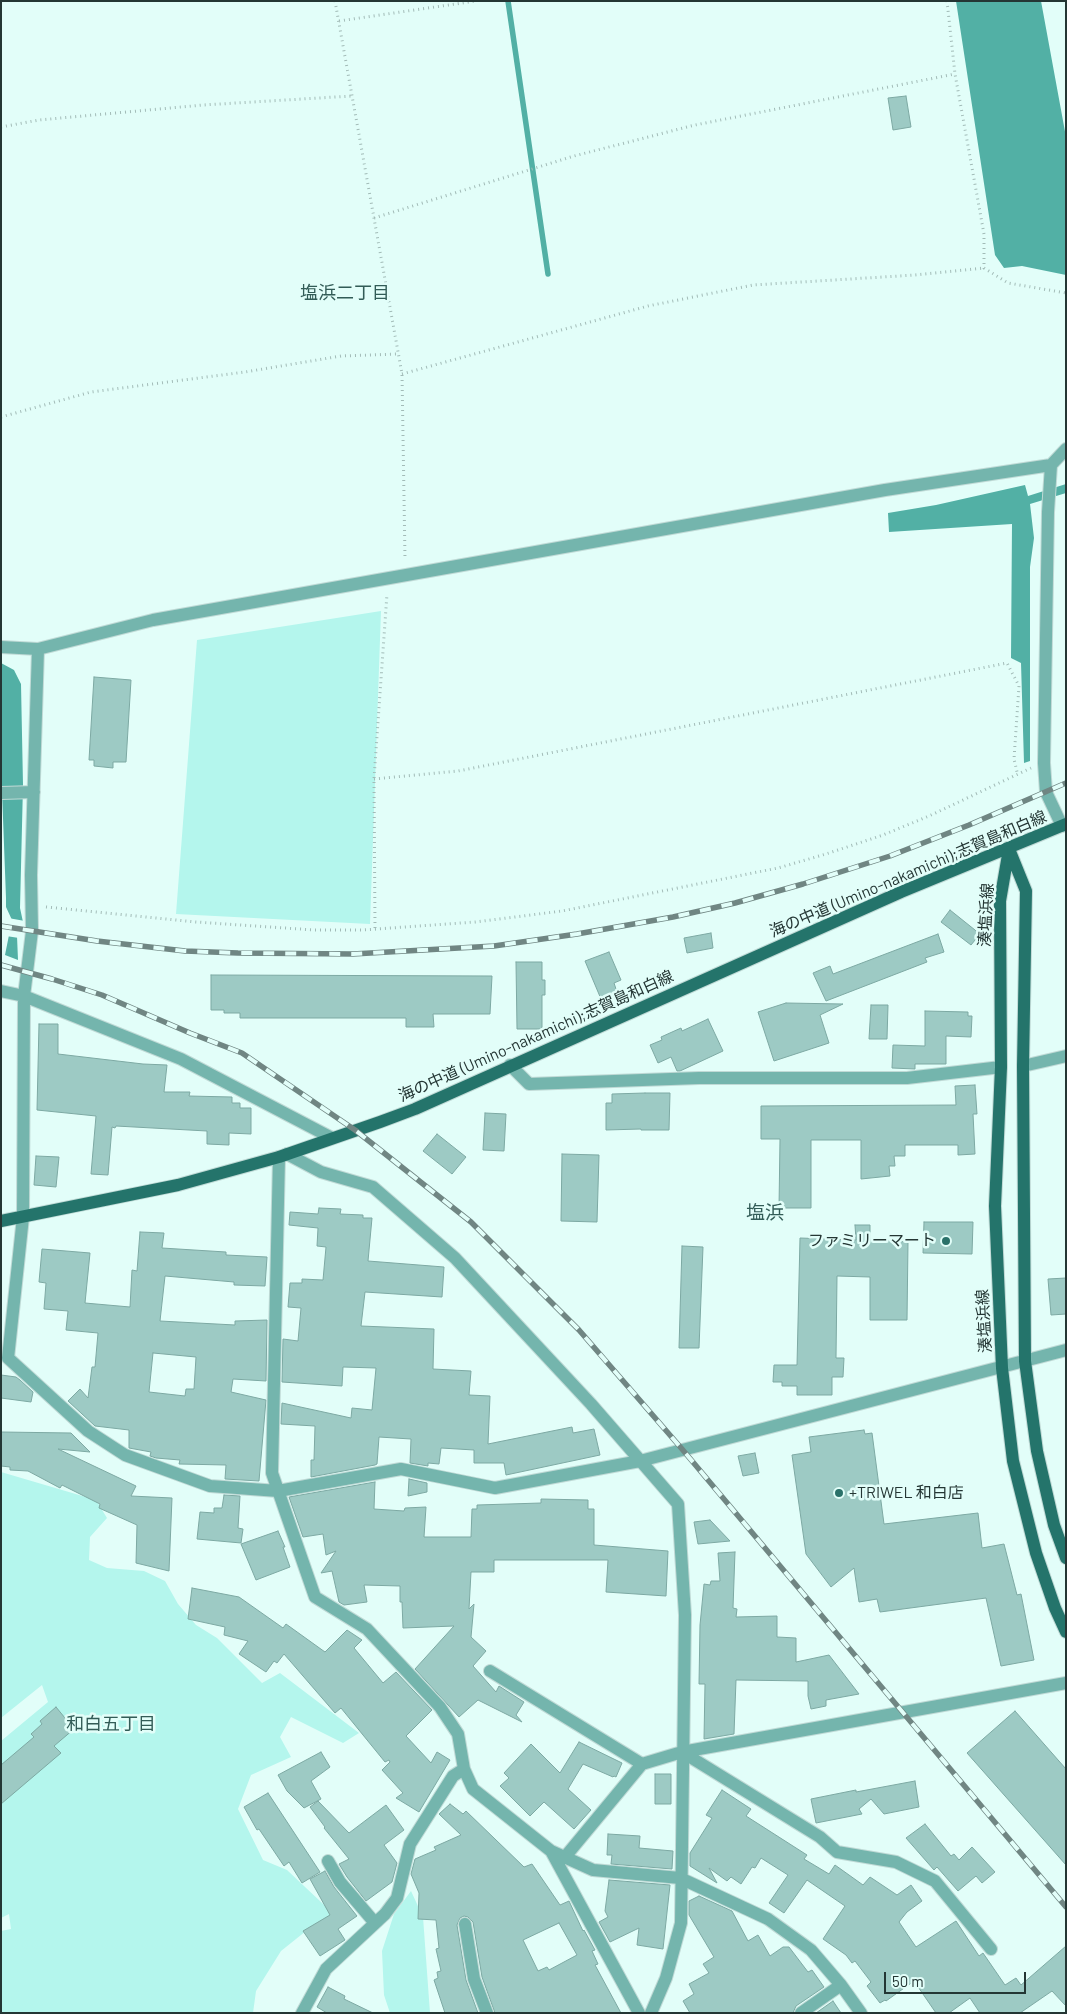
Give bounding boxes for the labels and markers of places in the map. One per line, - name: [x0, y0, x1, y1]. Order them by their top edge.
- place label: ファミリーマート: [808, 1231, 936, 1251]
- marker: ファミリーマート: [940, 1235, 952, 1247]
- place label: +TRIWEL 和白店: [849, 1483, 964, 1503]
- marker: +TRIWEL 和白店: [833, 1487, 845, 1499]

